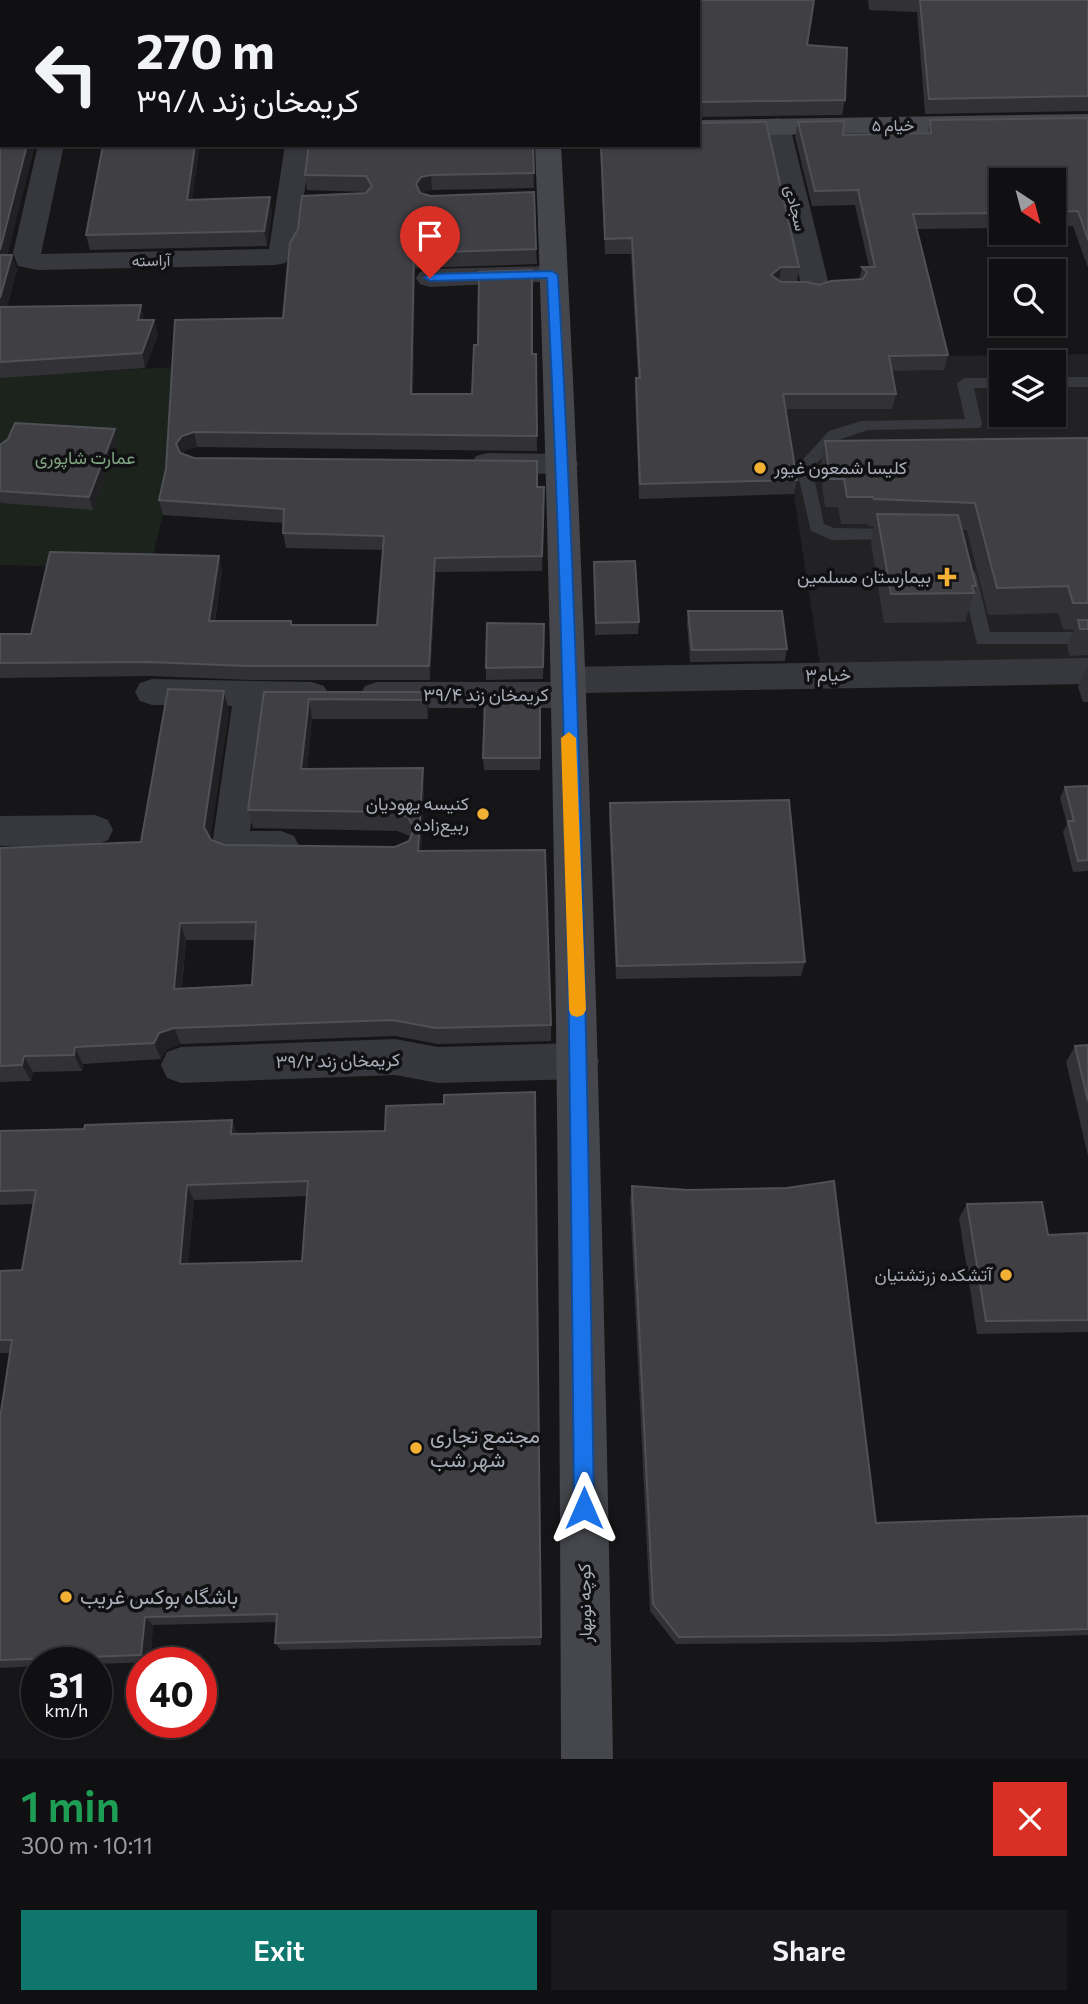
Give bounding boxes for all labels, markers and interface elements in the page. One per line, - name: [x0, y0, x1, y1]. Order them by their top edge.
- text: 270 m: [136, 19, 275, 79]
- icon: left: [21, 28, 112, 119]
- text: کریمخان زند ۳۹/۸: [136, 79, 359, 119]
- street label: ۵ خیام: [871, 115, 915, 136]
- north arrow: [989, 168, 1066, 245]
- map controls: [989, 168, 1066, 427]
- street label: سجادی: [780, 183, 811, 233]
- pin: [400, 206, 460, 278]
- icon: arrive: [411, 217, 449, 255]
- street label: آراسته: [131, 250, 172, 271]
- button: search: [989, 259, 1066, 336]
- button: layers: [989, 350, 1066, 427]
- park label: عمارت شاپوری: [35, 446, 135, 470]
- place label: کلیسا شمعون غیور: [773, 456, 907, 479]
- marker: کلیسا شمعون غیور: [752, 460, 768, 476]
- place label: بیمارستان مسلمین: [797, 565, 931, 588]
- marker: بیمارستان مسلمین: [937, 567, 957, 587]
- street label: خیام۳: [805, 663, 851, 687]
- street label: کریمخان زند ۳۹/۴: [423, 683, 549, 706]
- place label: کنیسه یهودیان ربیع‌زاده: [366, 792, 469, 837]
- marker: کنیسه یهودیان ربیع‌زاده: [475, 806, 491, 822]
- street label: کریمخان زند ۳۹/۲: [276, 1048, 400, 1073]
- place label: آتشکده زرتشتیان: [875, 1263, 994, 1286]
- marker: آتشکده زرتشتیان: [998, 1267, 1014, 1283]
- place label: مجتمع تجاری شهر شب: [430, 1422, 540, 1473]
- marker: مجتمع تجاری شهر شب: [408, 1440, 424, 1456]
- position arrow: [547, 1471, 621, 1545]
- street label: کوچه نوبهار: [572, 1563, 598, 1644]
- place label: باشگاه بوکس غریب: [80, 1583, 238, 1610]
- marker: باشگاه بوکس غریب: [58, 1589, 74, 1605]
- speed limit sign: 40: [126, 1647, 217, 1738]
- text: 31: [48, 1662, 85, 1705]
- text: km/h: [45, 1699, 88, 1721]
- text: 1 min: [21, 1779, 120, 1831]
- button: close: [993, 1782, 1067, 1856]
- text: 300 m · 10:11: [21, 1831, 153, 1859]
- button: Exit: [21, 1910, 537, 1990]
- button: Share: [551, 1910, 1067, 1990]

